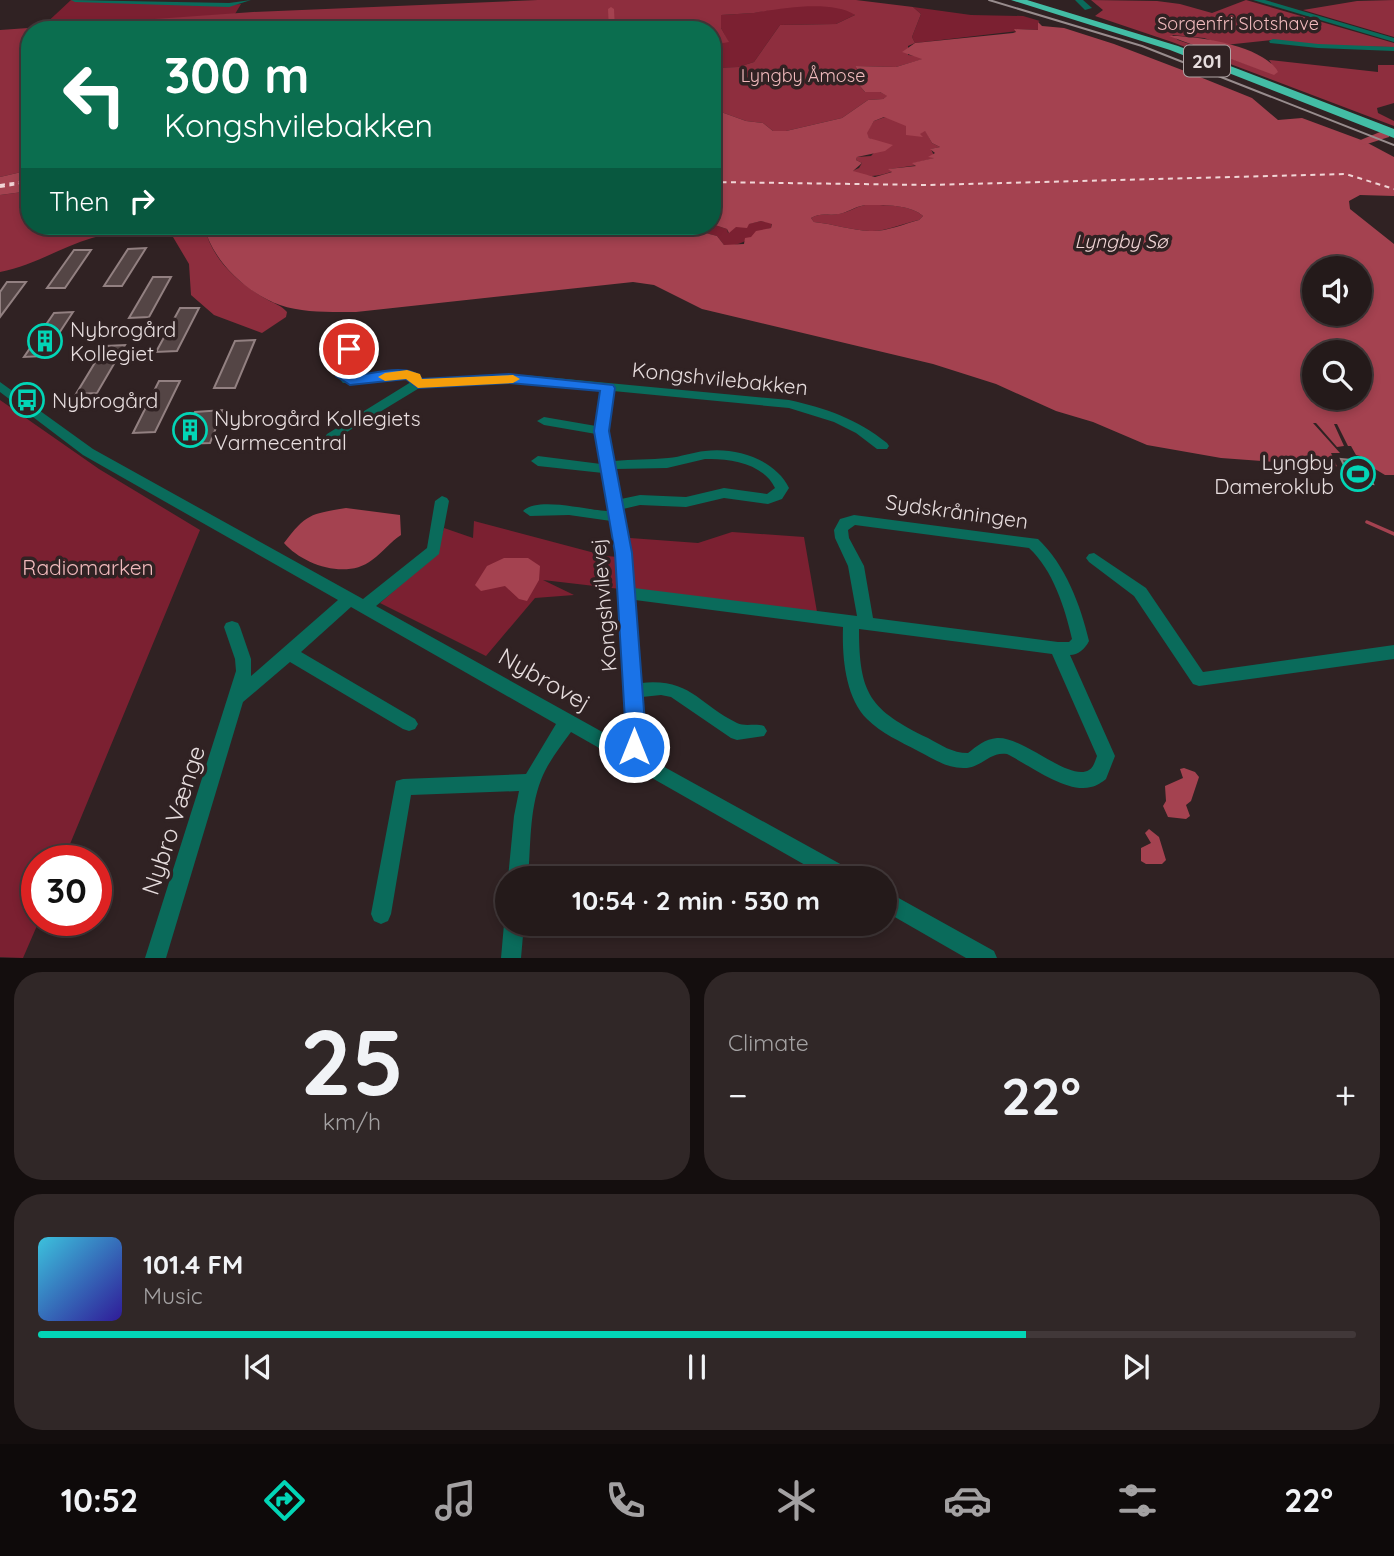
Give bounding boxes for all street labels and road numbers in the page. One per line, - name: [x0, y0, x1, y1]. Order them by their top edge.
- road number: 201: [1184, 45, 1230, 76]
- street label: Kongshvilebakken: [631, 356, 809, 400]
- street label: Sydskråningen: [884, 488, 1030, 534]
- street label: Kongshvilevej: [584, 537, 622, 673]
- street label: Nybrovej: [494, 641, 596, 717]
- street label: Nybro Vænge: [135, 742, 211, 898]

